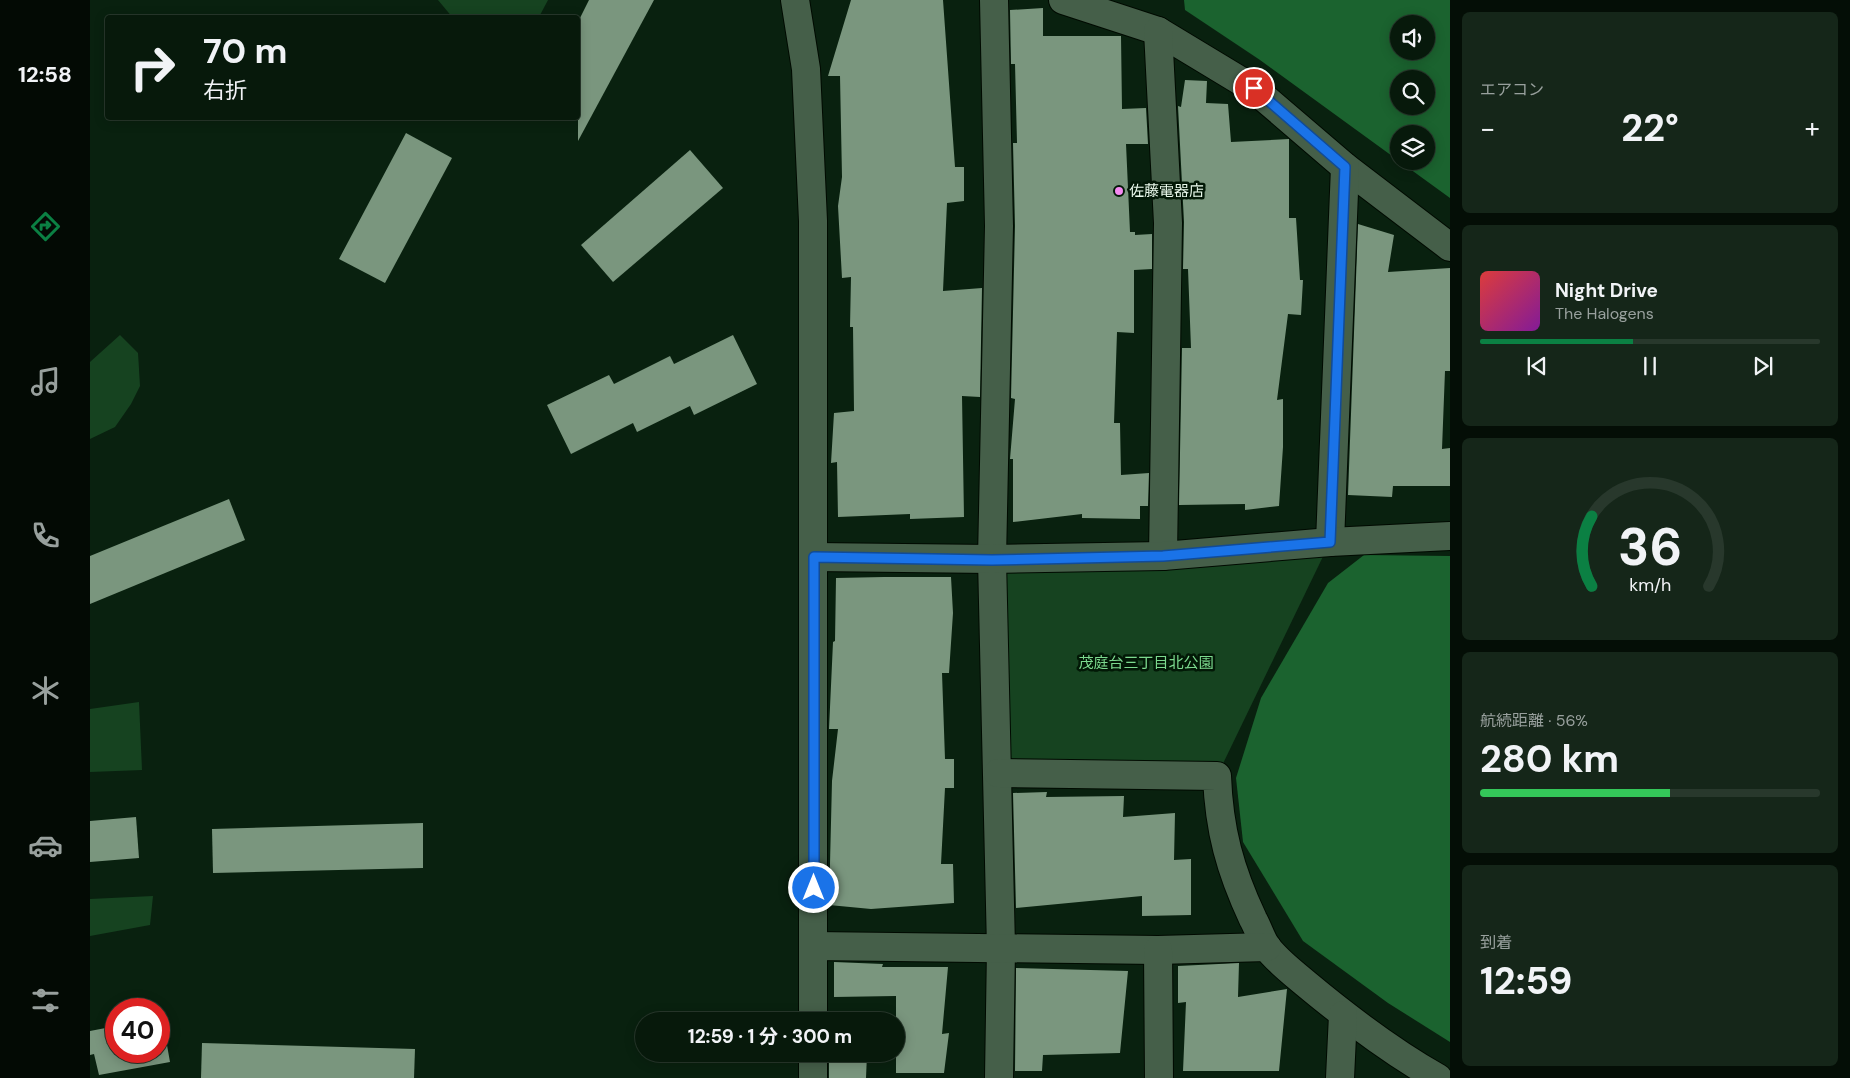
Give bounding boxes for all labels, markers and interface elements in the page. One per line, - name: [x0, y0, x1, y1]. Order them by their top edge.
- map controls: [1390, 15, 1435, 170]
- button: sound: [1390, 15, 1435, 60]
- text: 70 m: [203, 28, 287, 74]
- icon: right: [120, 35, 185, 100]
- text: 12:58: [18, 60, 72, 89]
- pin: [1233, 67, 1275, 109]
- button: search: [1390, 70, 1435, 115]
- icon: arrive: [1240, 74, 1268, 102]
- text: 右折: [203, 76, 247, 105]
- text: エアコン: [1480, 79, 1544, 100]
- text: 22°: [1621, 103, 1679, 153]
- text: −: [1480, 110, 1495, 147]
- text: +: [1805, 110, 1820, 147]
- button: layers: [1390, 125, 1435, 170]
- place label: 佐藤電器店: [1129, 181, 1204, 201]
- marker: 佐藤電器店: [1113, 185, 1125, 197]
- icon: directions: [28, 209, 63, 244]
- text: Night Drive: [1555, 278, 1658, 303]
- text: The Halogens: [1555, 303, 1654, 324]
- icon: previous: [1523, 352, 1551, 380]
- icon: pause: [1636, 352, 1664, 380]
- icon: next: [1749, 352, 1777, 380]
- icon: music: [28, 364, 63, 399]
- text: 36: [1618, 513, 1682, 581]
- icon: phone: [28, 518, 63, 553]
- text: km/h: [1629, 573, 1671, 597]
- park label: 茂庭台三丁目北公園: [1078, 653, 1214, 673]
- icon: climate: [28, 673, 63, 708]
- text: 航続距離 · 56%: [1480, 710, 1588, 731]
- text: 280 km: [1480, 734, 1619, 784]
- icon: car: [28, 828, 63, 863]
- position arrow: [787, 861, 839, 913]
- text: 到着: [1480, 932, 1512, 953]
- text: 12:59: [1480, 956, 1572, 1006]
- icon: filters: [28, 983, 63, 1018]
- speed limit sign: 40: [105, 998, 170, 1063]
- text: 12:59 · 1 分 · 300 m: [688, 1024, 852, 1049]

